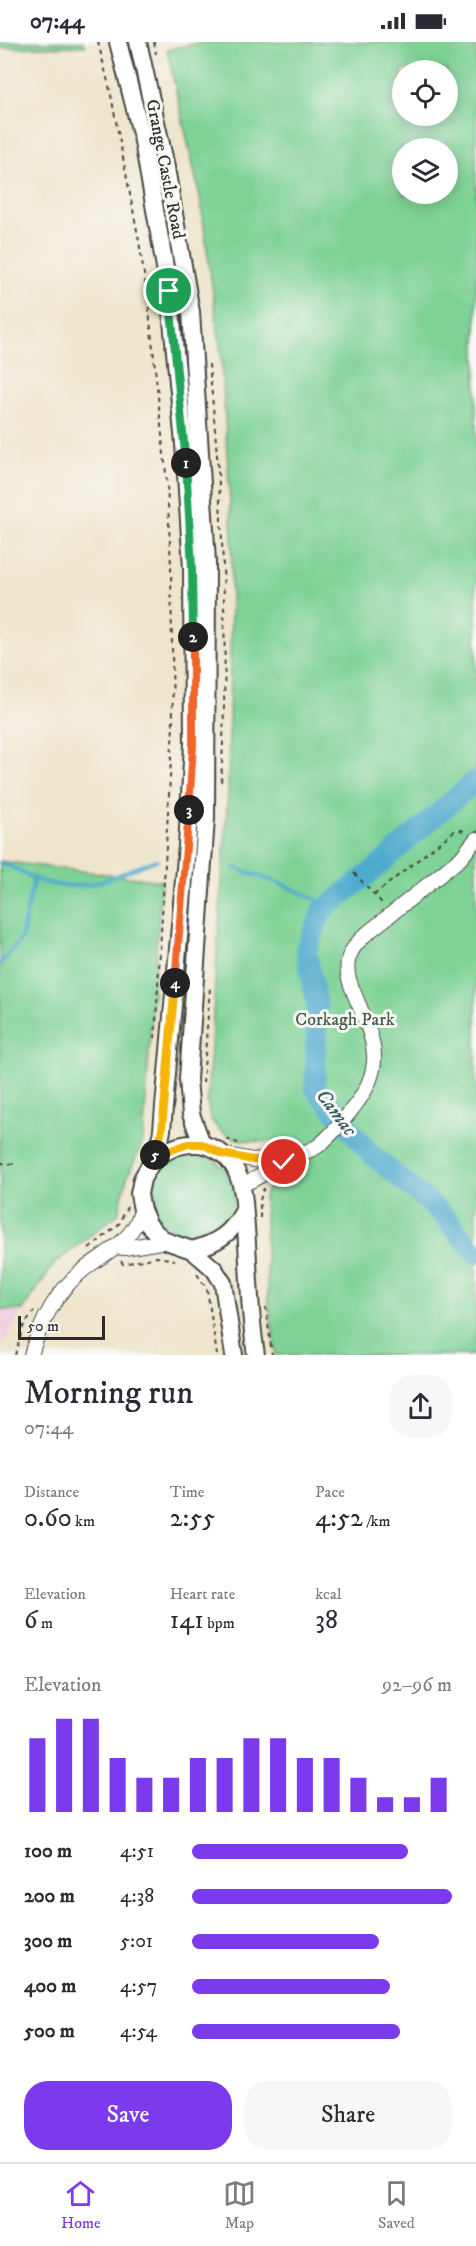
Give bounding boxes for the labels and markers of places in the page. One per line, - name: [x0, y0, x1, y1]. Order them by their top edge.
- pin: [143, 265, 194, 316]
- pin: 1: [171, 448, 201, 478]
- pin: 2: [178, 622, 208, 652]
- pin: 3: [174, 795, 204, 825]
- pin: 4: [160, 968, 190, 998]
- pin: [258, 1136, 309, 1187]
- pin: 5: [140, 1140, 170, 1170]

